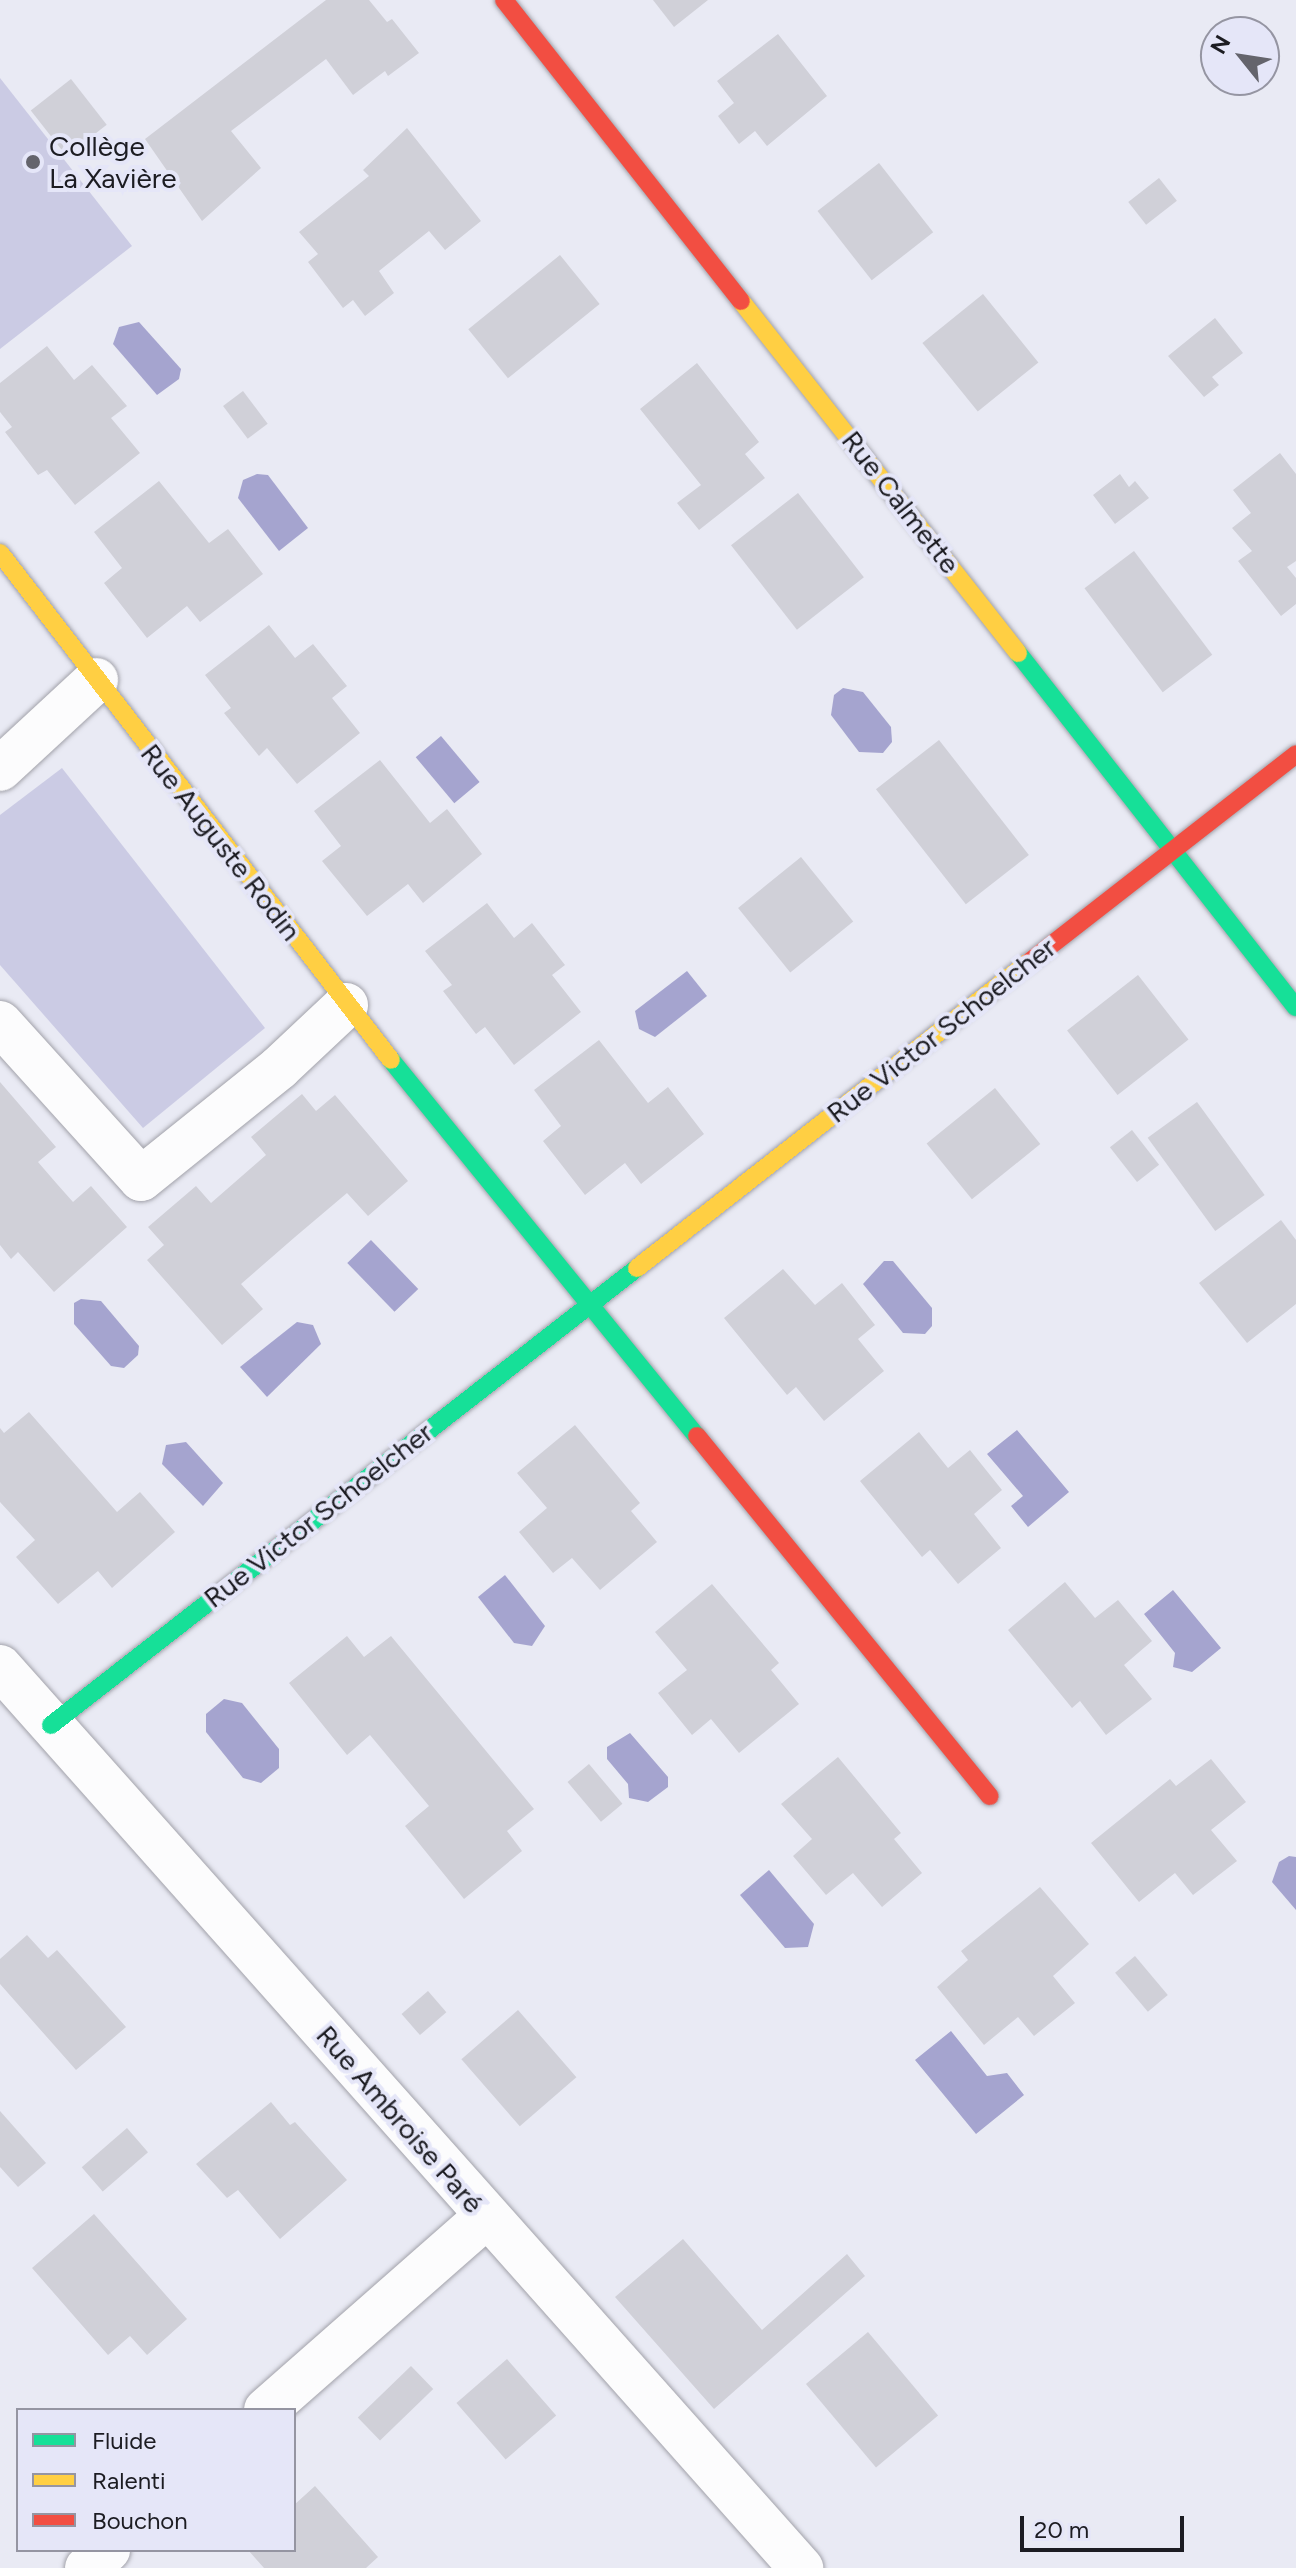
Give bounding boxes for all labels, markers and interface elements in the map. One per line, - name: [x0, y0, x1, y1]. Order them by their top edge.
- north arrow: [1200, 16, 1280, 96]
- text: N: [1205, 31, 1236, 59]
- place label: Collège La Xavière: [49, 129, 176, 195]
- marker: Collège La Xavière: [24, 153, 42, 171]
- street label: Rue Calmette: [835, 424, 967, 580]
- street label: Rue Auguste Rodin: [134, 737, 308, 947]
- street label: Rue Victor Schoelcher: [820, 930, 1062, 1130]
- street label: Rue Victor Schoelcher: [197, 1415, 439, 1615]
- street label: Rue Ambroise Paré: [310, 2019, 490, 2219]
- legend: [16, 2408, 296, 2552]
- text: Fluide: [92, 2426, 156, 2455]
- text: Ralenti: [92, 2466, 166, 2495]
- scale bar: [1024, 2500, 1188, 2550]
- text: Bouchon: [92, 2506, 188, 2535]
- text: 20 m: [1034, 2515, 1089, 2544]

